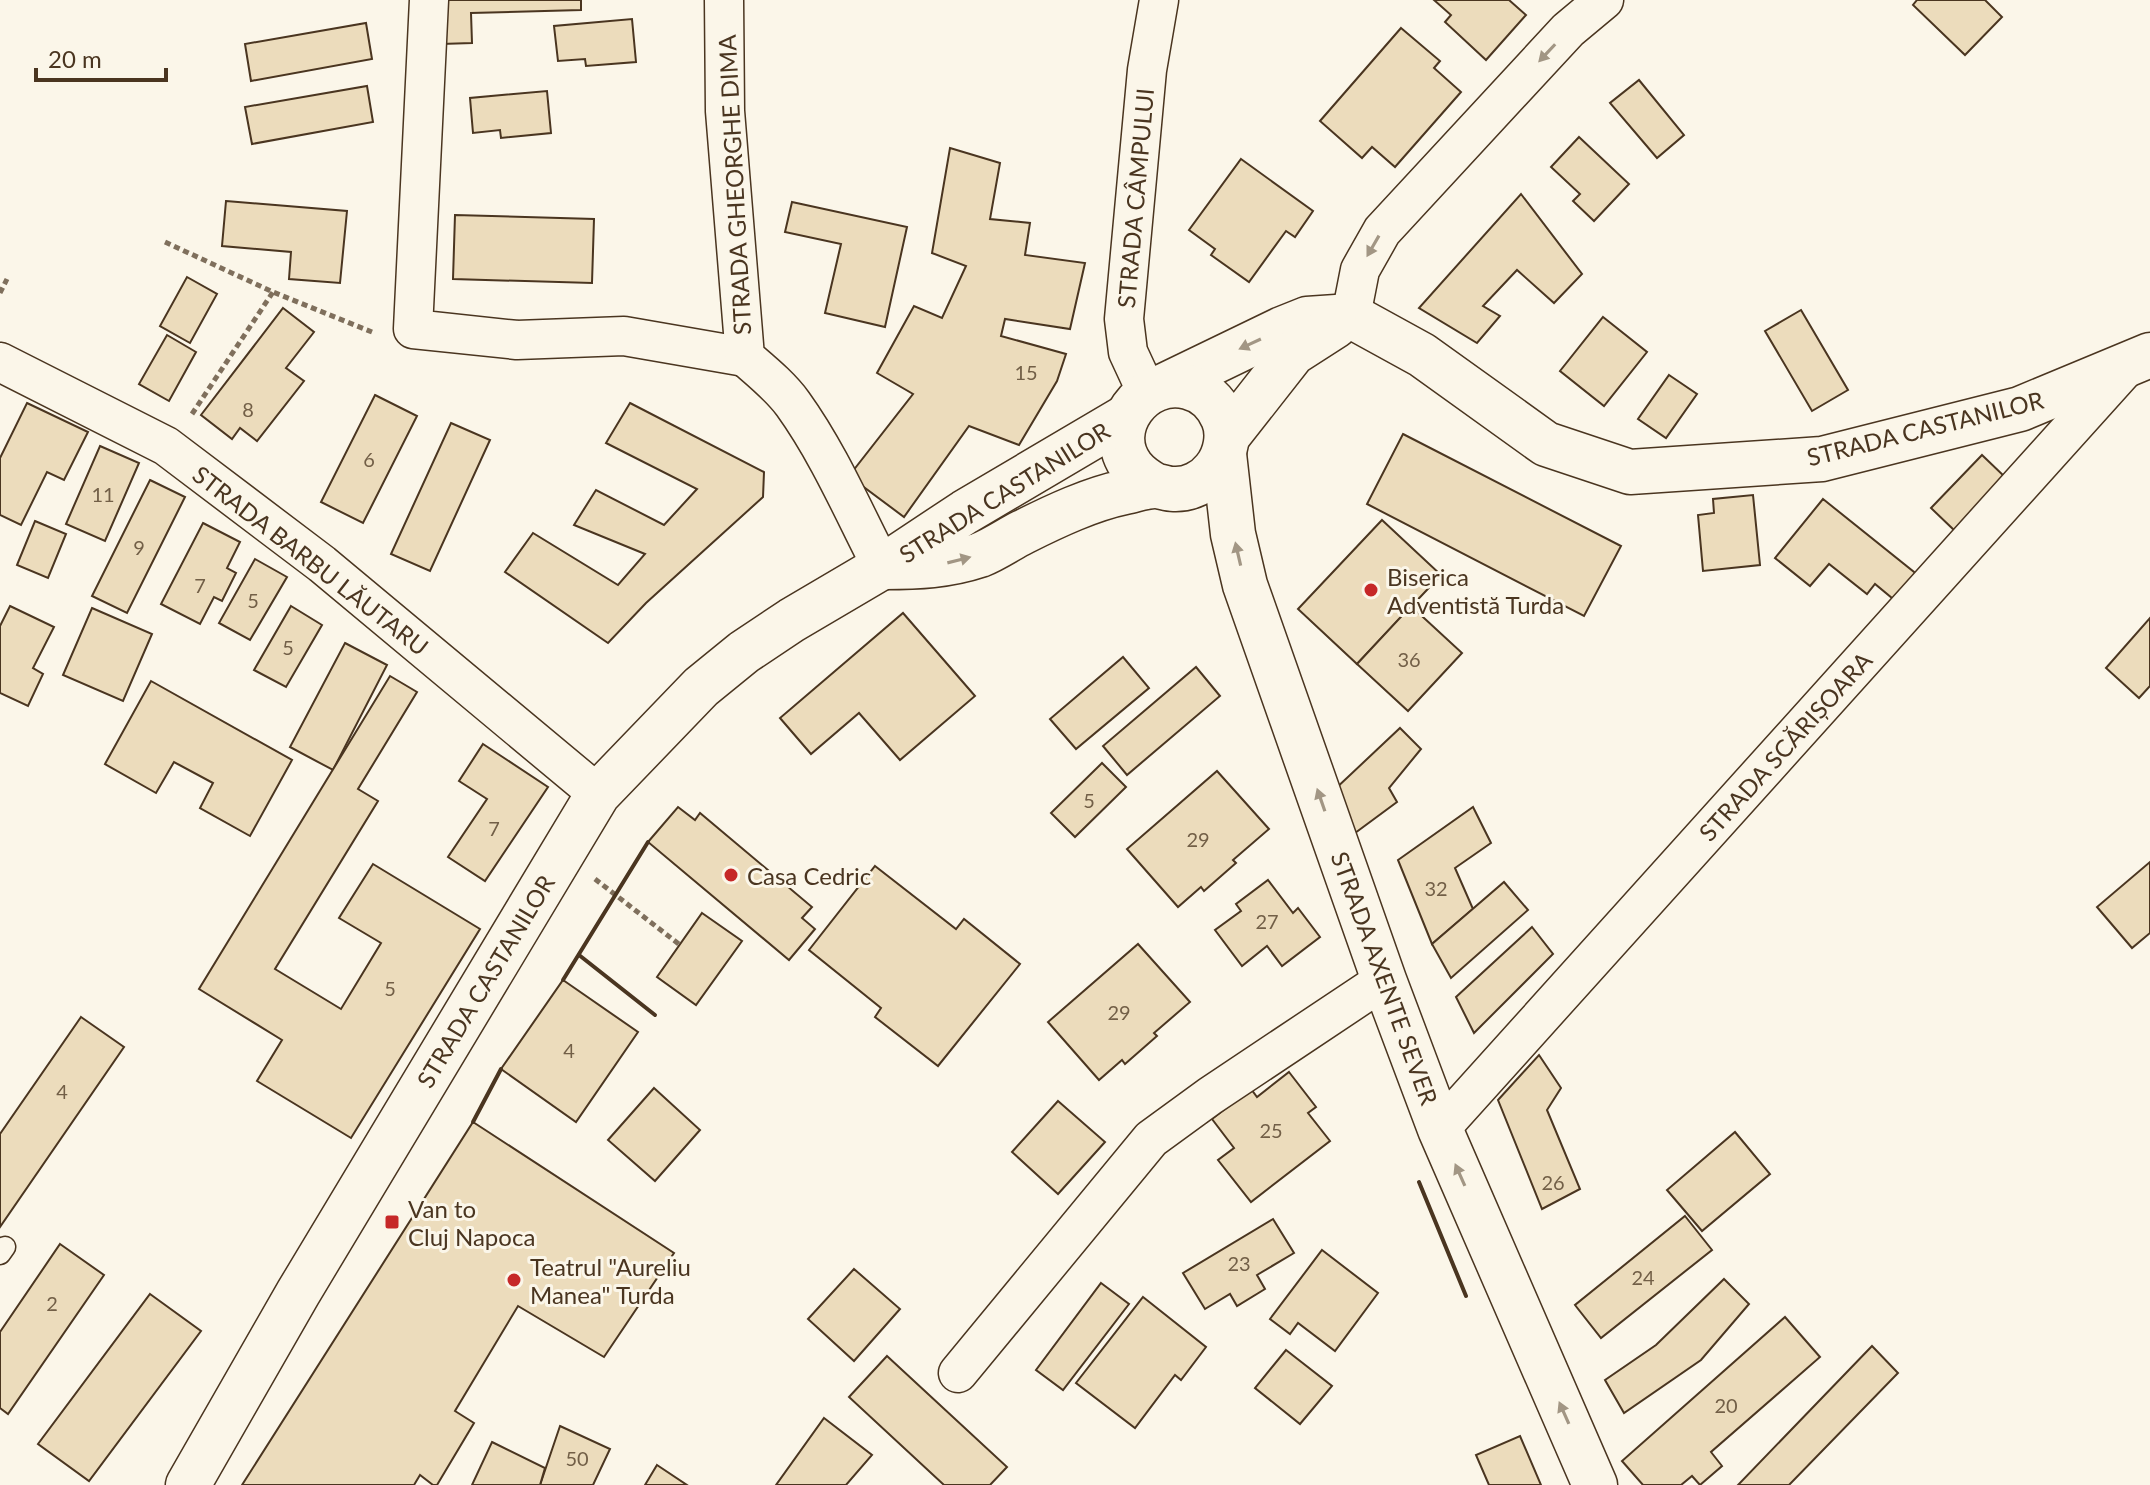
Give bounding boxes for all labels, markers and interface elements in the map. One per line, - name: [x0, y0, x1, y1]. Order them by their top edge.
- scale bar: [36, 32, 166, 82]
- street label: STRADA GHEORGHE DIMA: [712, 33, 756, 336]
- one-way arrow: [1538, 43, 1557, 62]
- text: 20 m: [48, 44, 102, 73]
- street label: STRADA CÂMPULUI: [1111, 87, 1159, 309]
- one-way arrow: [1366, 235, 1380, 257]
- one-way arrow: [1239, 337, 1262, 351]
- house number: 15: [1014, 360, 1038, 384]
- street label: STRADA CASTANILOR: [1804, 385, 2046, 471]
- house number: 8: [242, 397, 254, 421]
- street label: STRADA CASTANILOR: [893, 415, 1115, 569]
- house number: 6: [363, 447, 375, 471]
- street label: STRADA BARBU LĂUTARU: [187, 459, 435, 661]
- house number: 11: [91, 482, 115, 506]
- house number: 9: [133, 535, 145, 559]
- one-way arrow: [1231, 541, 1244, 566]
- one-way arrow: [947, 553, 972, 565]
- place label: Biserica Adventistă Turda: [1387, 562, 1564, 619]
- house number: 7: [194, 573, 206, 597]
- marker: Biserica Adventistă Turda: [1362, 581, 1380, 599]
- house number: 5: [247, 588, 259, 612]
- house number: 5: [282, 635, 294, 659]
- street label: STRADA SCĂRIȘOARA: [1693, 645, 1878, 846]
- house number: 36: [1397, 647, 1421, 671]
- house number: 5: [1083, 788, 1095, 812]
- one-way arrow: [1314, 788, 1326, 812]
- house number: 7: [488, 816, 500, 840]
- house number: 29: [1186, 827, 1210, 851]
- street label: STRADA AXENTE SEVER: [1326, 847, 1444, 1109]
- place label: Casa Cedric: [747, 861, 871, 890]
- marker: Casa Cedric: [722, 866, 740, 884]
- street label: STRADA CASTANILOR: [410, 870, 560, 1092]
- house number: 32: [1424, 876, 1448, 900]
- house number: 27: [1255, 909, 1279, 933]
- house number: 5: [384, 976, 396, 1000]
- house number: 29: [1107, 1000, 1131, 1024]
- house number: 4: [563, 1038, 575, 1062]
- house number: 4: [56, 1079, 68, 1103]
- house number: 25: [1259, 1118, 1283, 1142]
- one-way arrow: [1453, 1163, 1467, 1187]
- house number: 26: [1541, 1170, 1565, 1194]
- place label: Van to Cluj Napoca: [408, 1194, 535, 1251]
- marker: Van to Cluj Napoca: [383, 1213, 401, 1231]
- house number: 23: [1227, 1251, 1251, 1275]
- place label: Teatrul "Aureliu Manea" Turda: [530, 1252, 691, 1309]
- house number: 24: [1631, 1265, 1655, 1289]
- marker: Teatrul "Aureliu Manea" Turda: [505, 1271, 523, 1289]
- house number: 2: [46, 1291, 58, 1315]
- house number: 20: [1714, 1393, 1738, 1417]
- one-way arrow: [1557, 1402, 1570, 1425]
- house number: 50: [565, 1446, 589, 1470]

